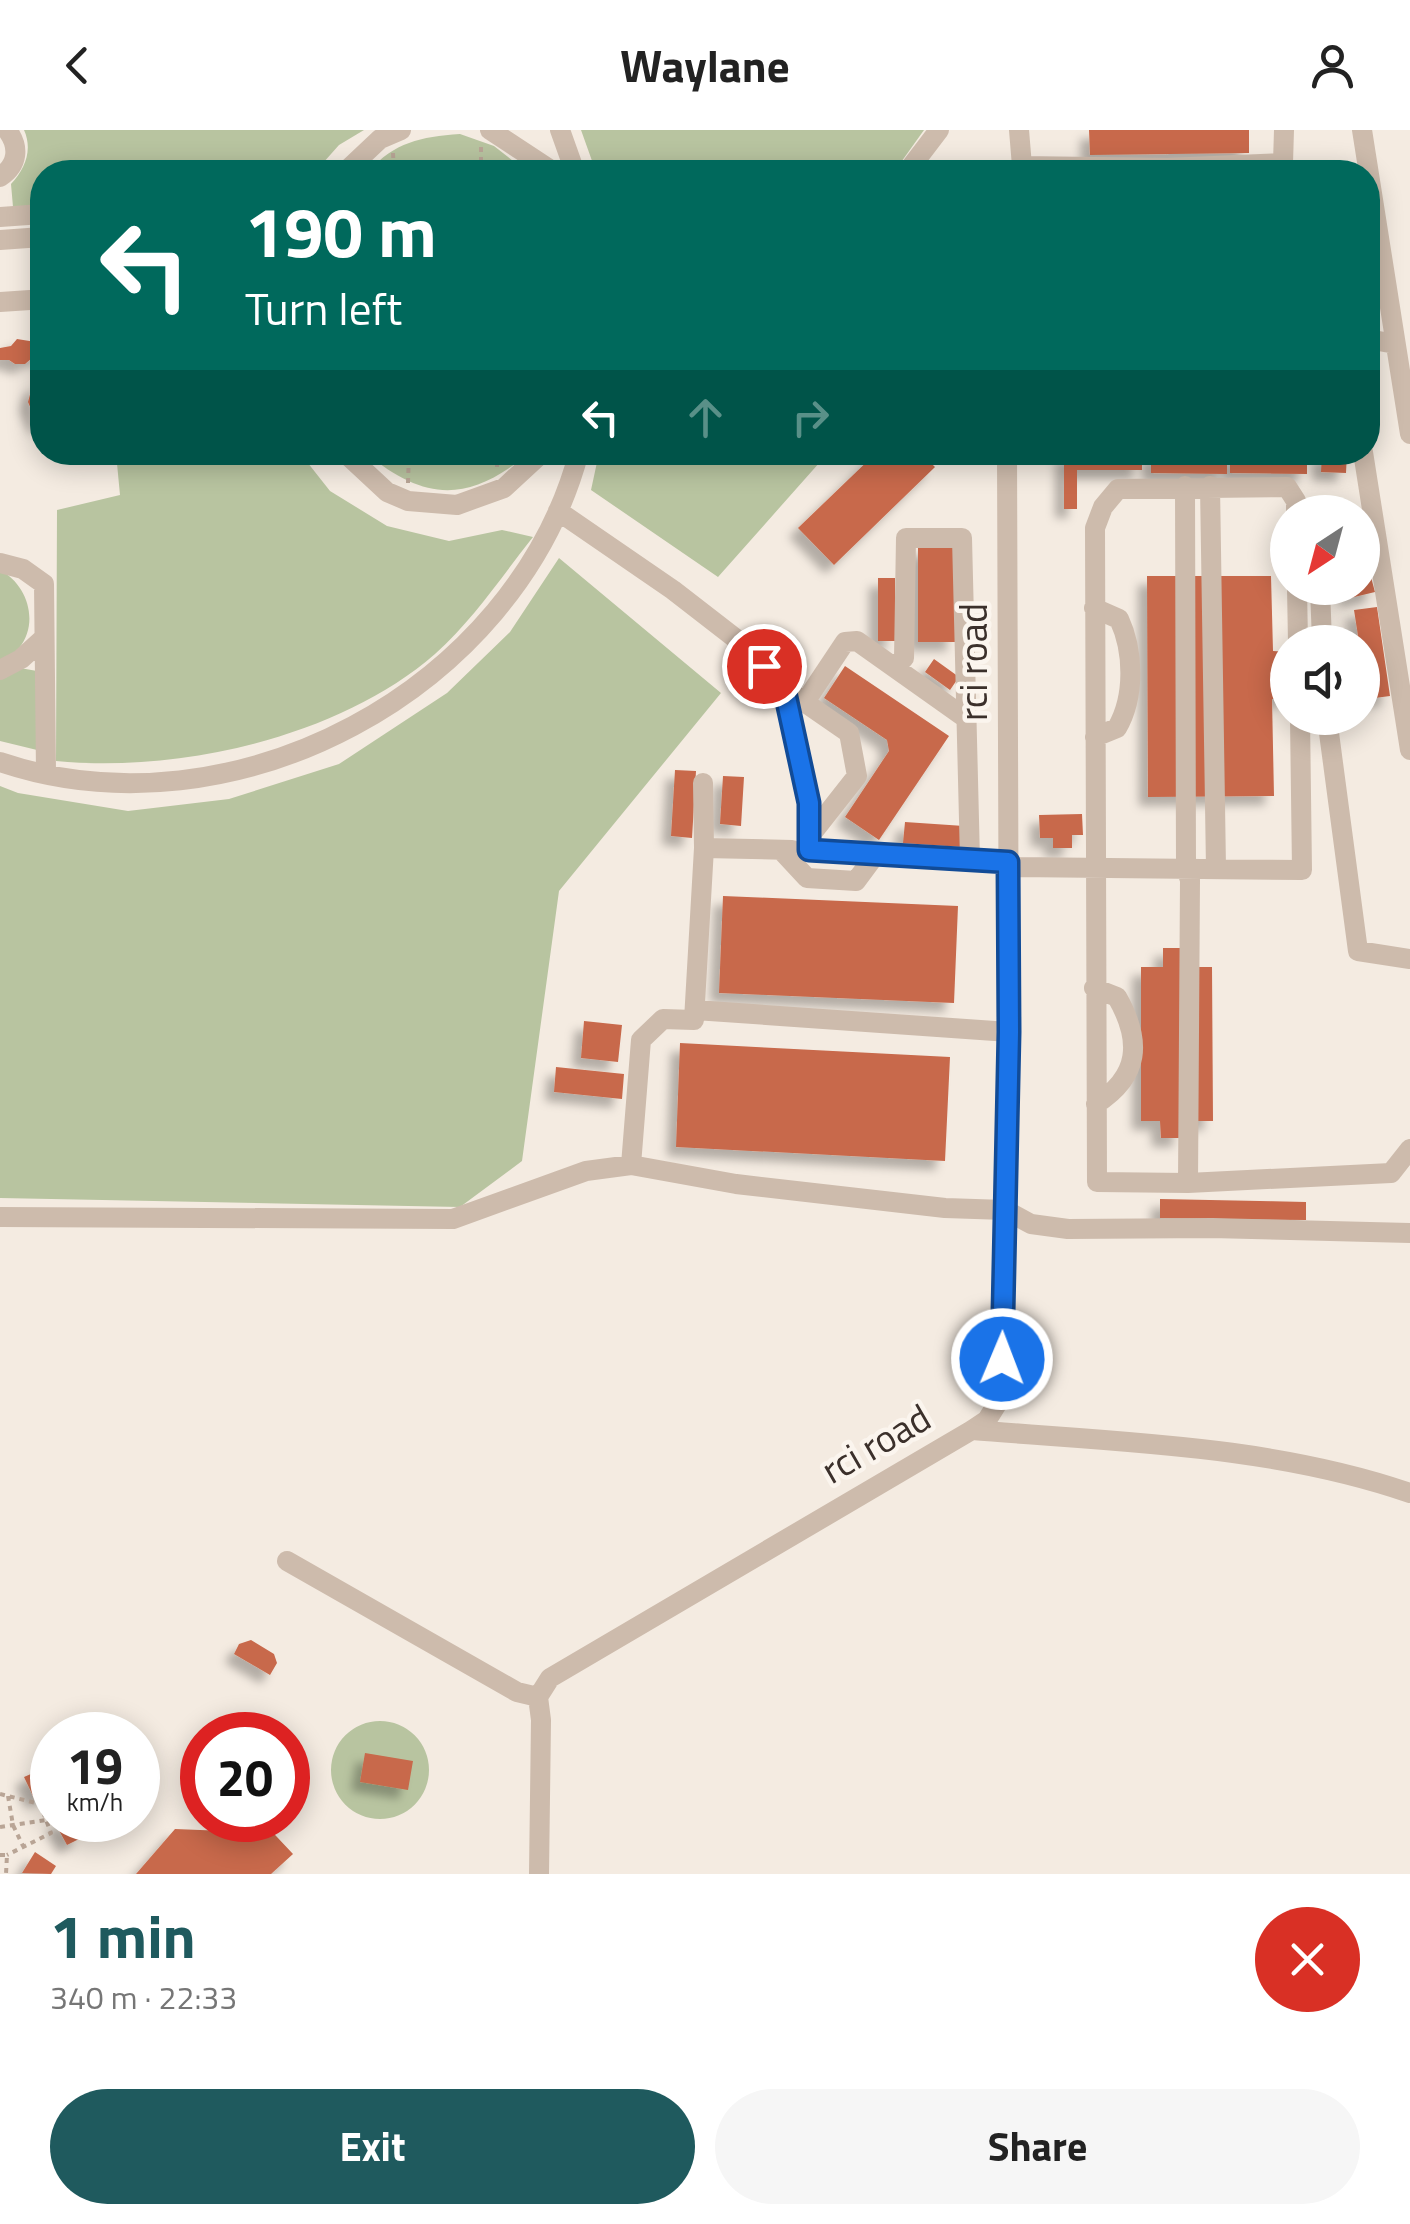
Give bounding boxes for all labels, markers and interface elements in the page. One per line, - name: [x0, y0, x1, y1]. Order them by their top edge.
- text: Waylane: [620, 31, 790, 99]
- icon: back: [50, 38, 105, 93]
- icon: person: [1305, 38, 1360, 93]
- text: 190 m: [245, 178, 437, 284]
- icon: left: [80, 200, 210, 330]
- text: Turn left: [245, 274, 402, 342]
- icon: left: [573, 390, 628, 445]
- icon: ahead: [678, 390, 733, 445]
- icon: right: [783, 390, 838, 445]
- north arrow: [1270, 495, 1380, 605]
- map controls: [1270, 495, 1380, 735]
- street label: rci road: [944, 603, 1002, 721]
- pin: [722, 624, 807, 709]
- button: sound: [1270, 625, 1380, 735]
- icon: arrive: [737, 639, 792, 694]
- position arrow: [950, 1307, 1054, 1411]
- street label: rci road: [810, 1389, 941, 1498]
- speed limit sign: 20: [180, 1712, 310, 1842]
- text: 19: [67, 1727, 123, 1803]
- text: km/h: [67, 1783, 123, 1821]
- text: 1 min: [50, 1890, 196, 1981]
- button: close: [1255, 1907, 1360, 2012]
- text: 340 m · 22:33: [50, 1973, 237, 2021]
- button: Exit: [50, 2089, 695, 2204]
- button: Share: [715, 2089, 1360, 2204]

